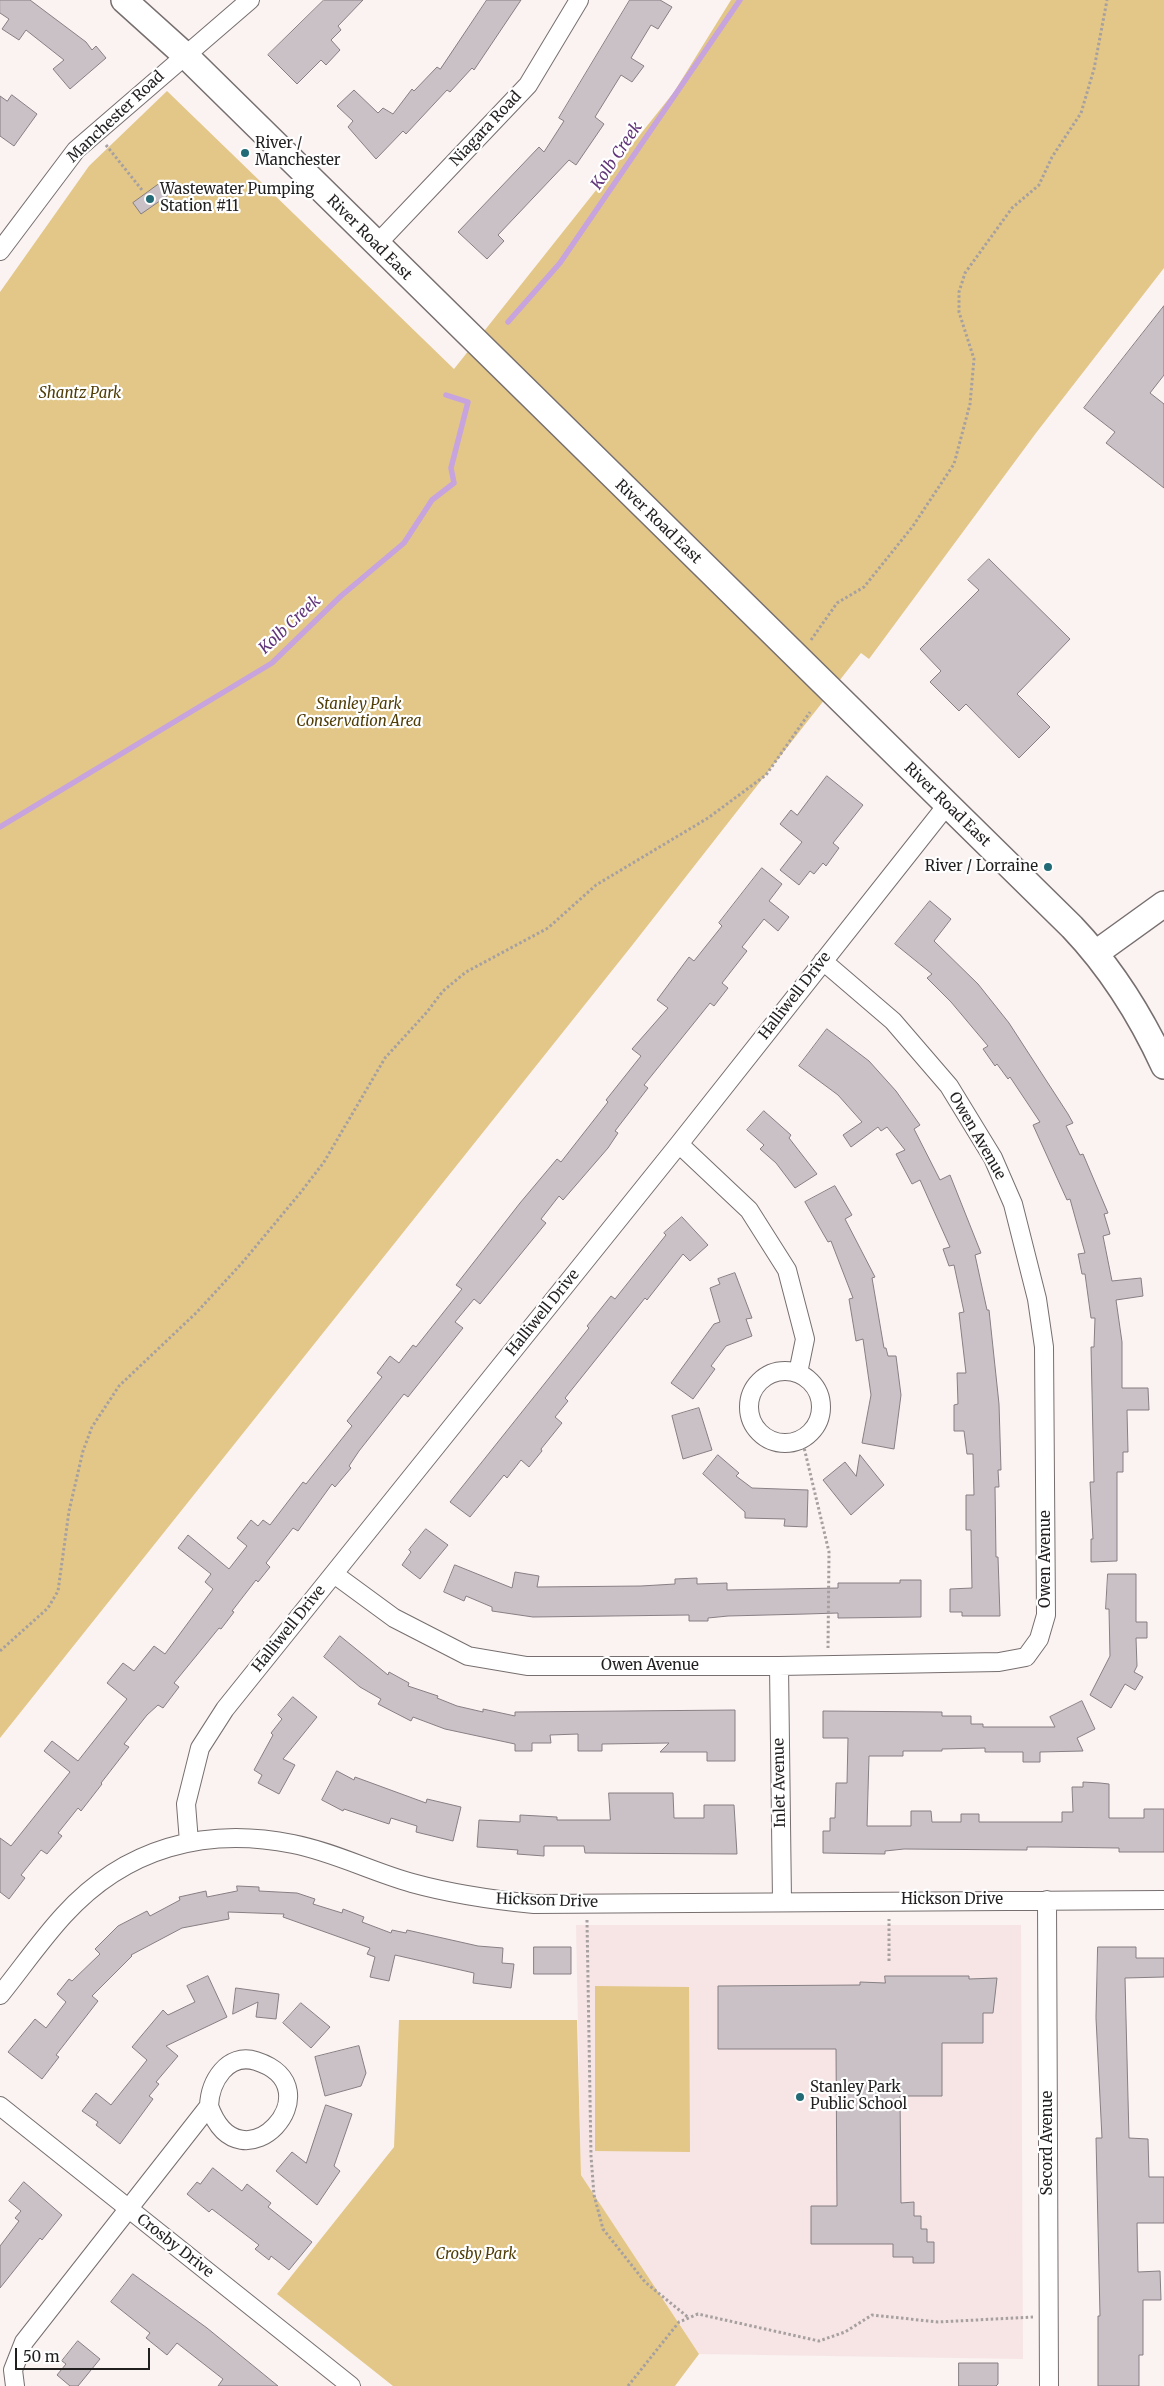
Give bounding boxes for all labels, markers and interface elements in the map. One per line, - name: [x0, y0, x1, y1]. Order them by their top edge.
- street label: Manchester Road: [64, 68, 168, 166]
- street label: Niagara Road: [447, 88, 525, 170]
- water label: Kolb Creek: [587, 119, 647, 193]
- place label: River / Manchester: [255, 135, 340, 170]
- marker: River / Manchester: [239, 147, 251, 159]
- place label: Wastewater Pumping Station #11: [160, 181, 314, 216]
- street label: River Road East: [323, 192, 415, 284]
- marker: Wastewater Pumping Station #11: [144, 193, 156, 205]
- park label: Shantz Park: [39, 385, 121, 403]
- street label: River Road East: [611, 476, 705, 568]
- water label: Kolb Creek: [255, 592, 325, 658]
- park label: Stanley Park Conservation Area: [296, 696, 422, 731]
- street label: River Road East: [900, 759, 994, 851]
- place label: River / Lorraine: [925, 858, 1038, 876]
- marker: River / Lorraine: [1042, 861, 1054, 873]
- street label: Halliwell Drive: [755, 949, 835, 1043]
- street label: Owen Avenue: [945, 1089, 1009, 1183]
- street label: Halliwell Drive: [503, 1266, 583, 1360]
- street label: Owen Avenue: [1037, 1510, 1055, 1608]
- street label: Halliwell Drive: [249, 1582, 329, 1676]
- street label: Owen Avenue: [601, 1657, 699, 1675]
- street label: Inlet Avenue: [770, 1738, 790, 1828]
- street label: Hickson Drive: [496, 1890, 598, 1912]
- street label: Hickson Drive: [901, 1891, 1003, 1909]
- place label: Stanley Park Public School: [810, 2079, 907, 2114]
- marker: Stanley Park Public School: [794, 2091, 806, 2103]
- street label: Secord Avenue: [1039, 2091, 1057, 2195]
- street label: Crosby Drive: [133, 2211, 217, 2281]
- park label: Crosby Park: [436, 2246, 516, 2264]
- scale bar: [18, 2338, 152, 2370]
- text: 50 m: [23, 2347, 60, 2366]

